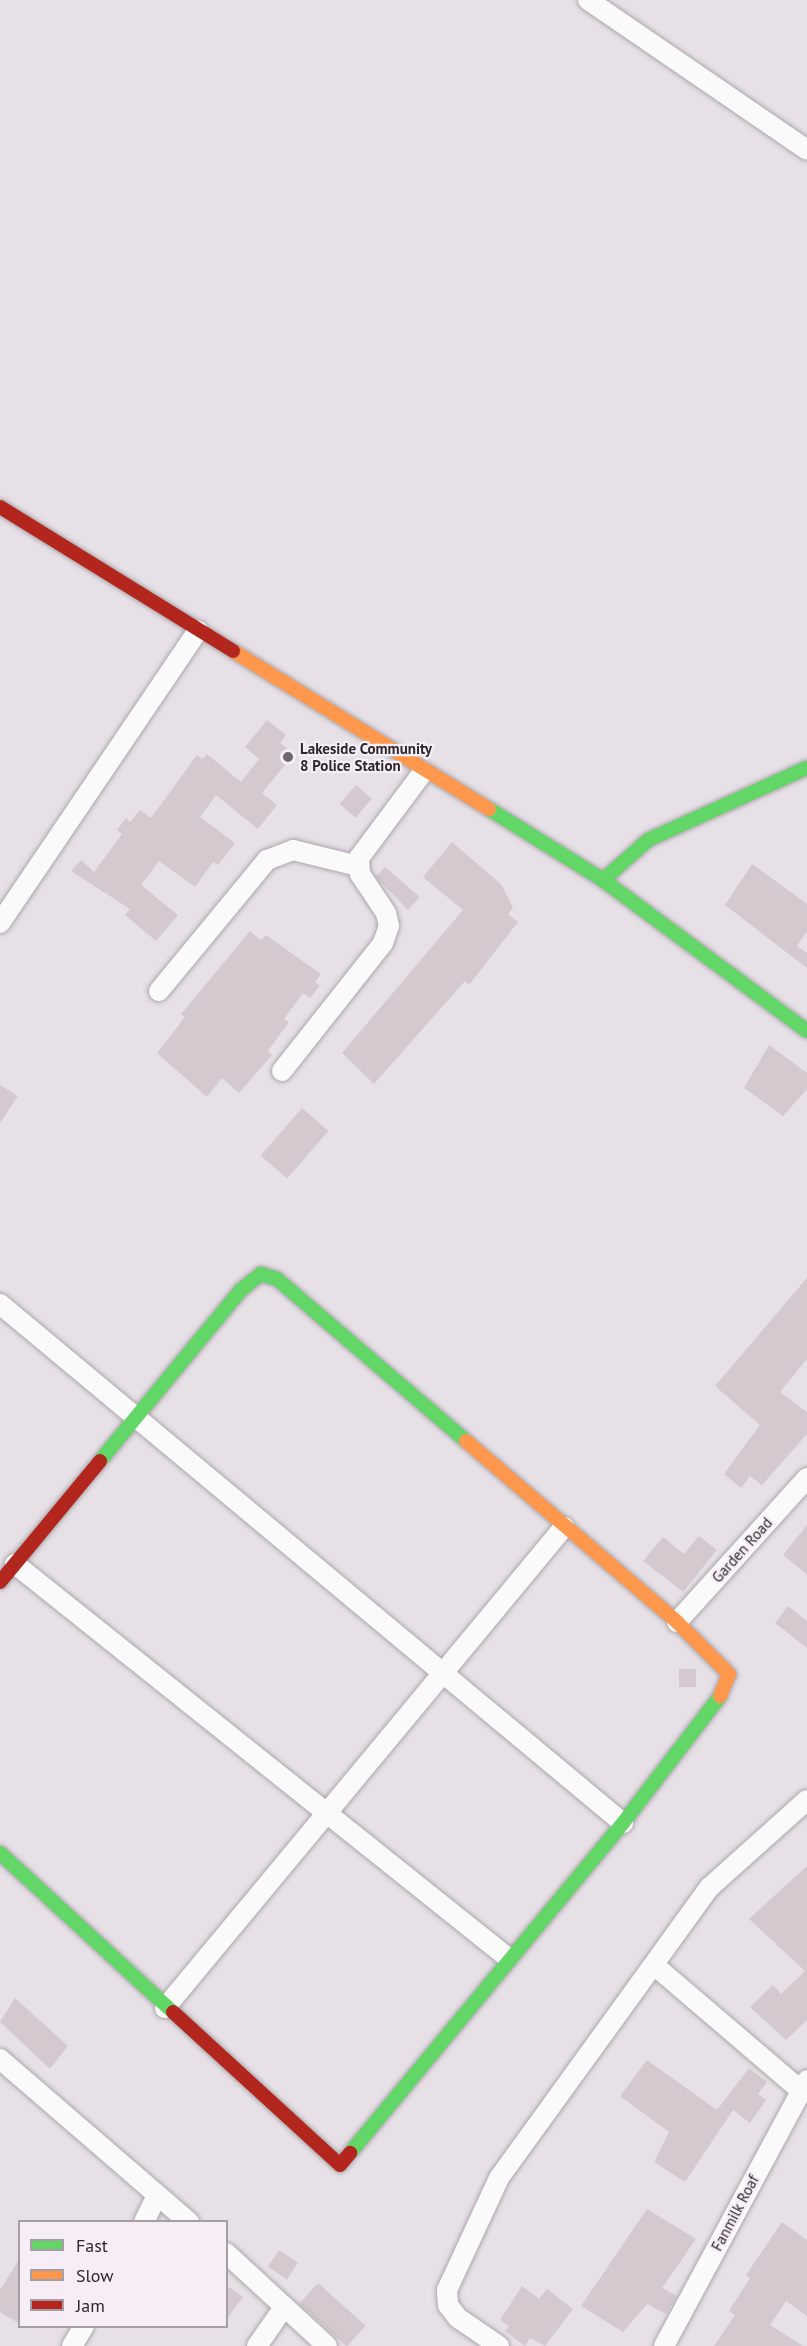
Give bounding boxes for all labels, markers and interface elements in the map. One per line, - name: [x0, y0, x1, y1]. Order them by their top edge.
- place label: Lakeside Community 8 Police Station: [300, 739, 432, 774]
- marker: Lakeside Community 8 Police Station: [281, 750, 295, 764]
- street label: Garden Road: [708, 1514, 776, 1586]
- street label: Fanmilk Roaf: [707, 2172, 763, 2254]
- legend: [18, 2220, 228, 2328]
- text: Fast: [76, 2234, 108, 2257]
- text: Slow: [76, 2264, 114, 2287]
- text: Jam: [76, 2294, 105, 2317]

